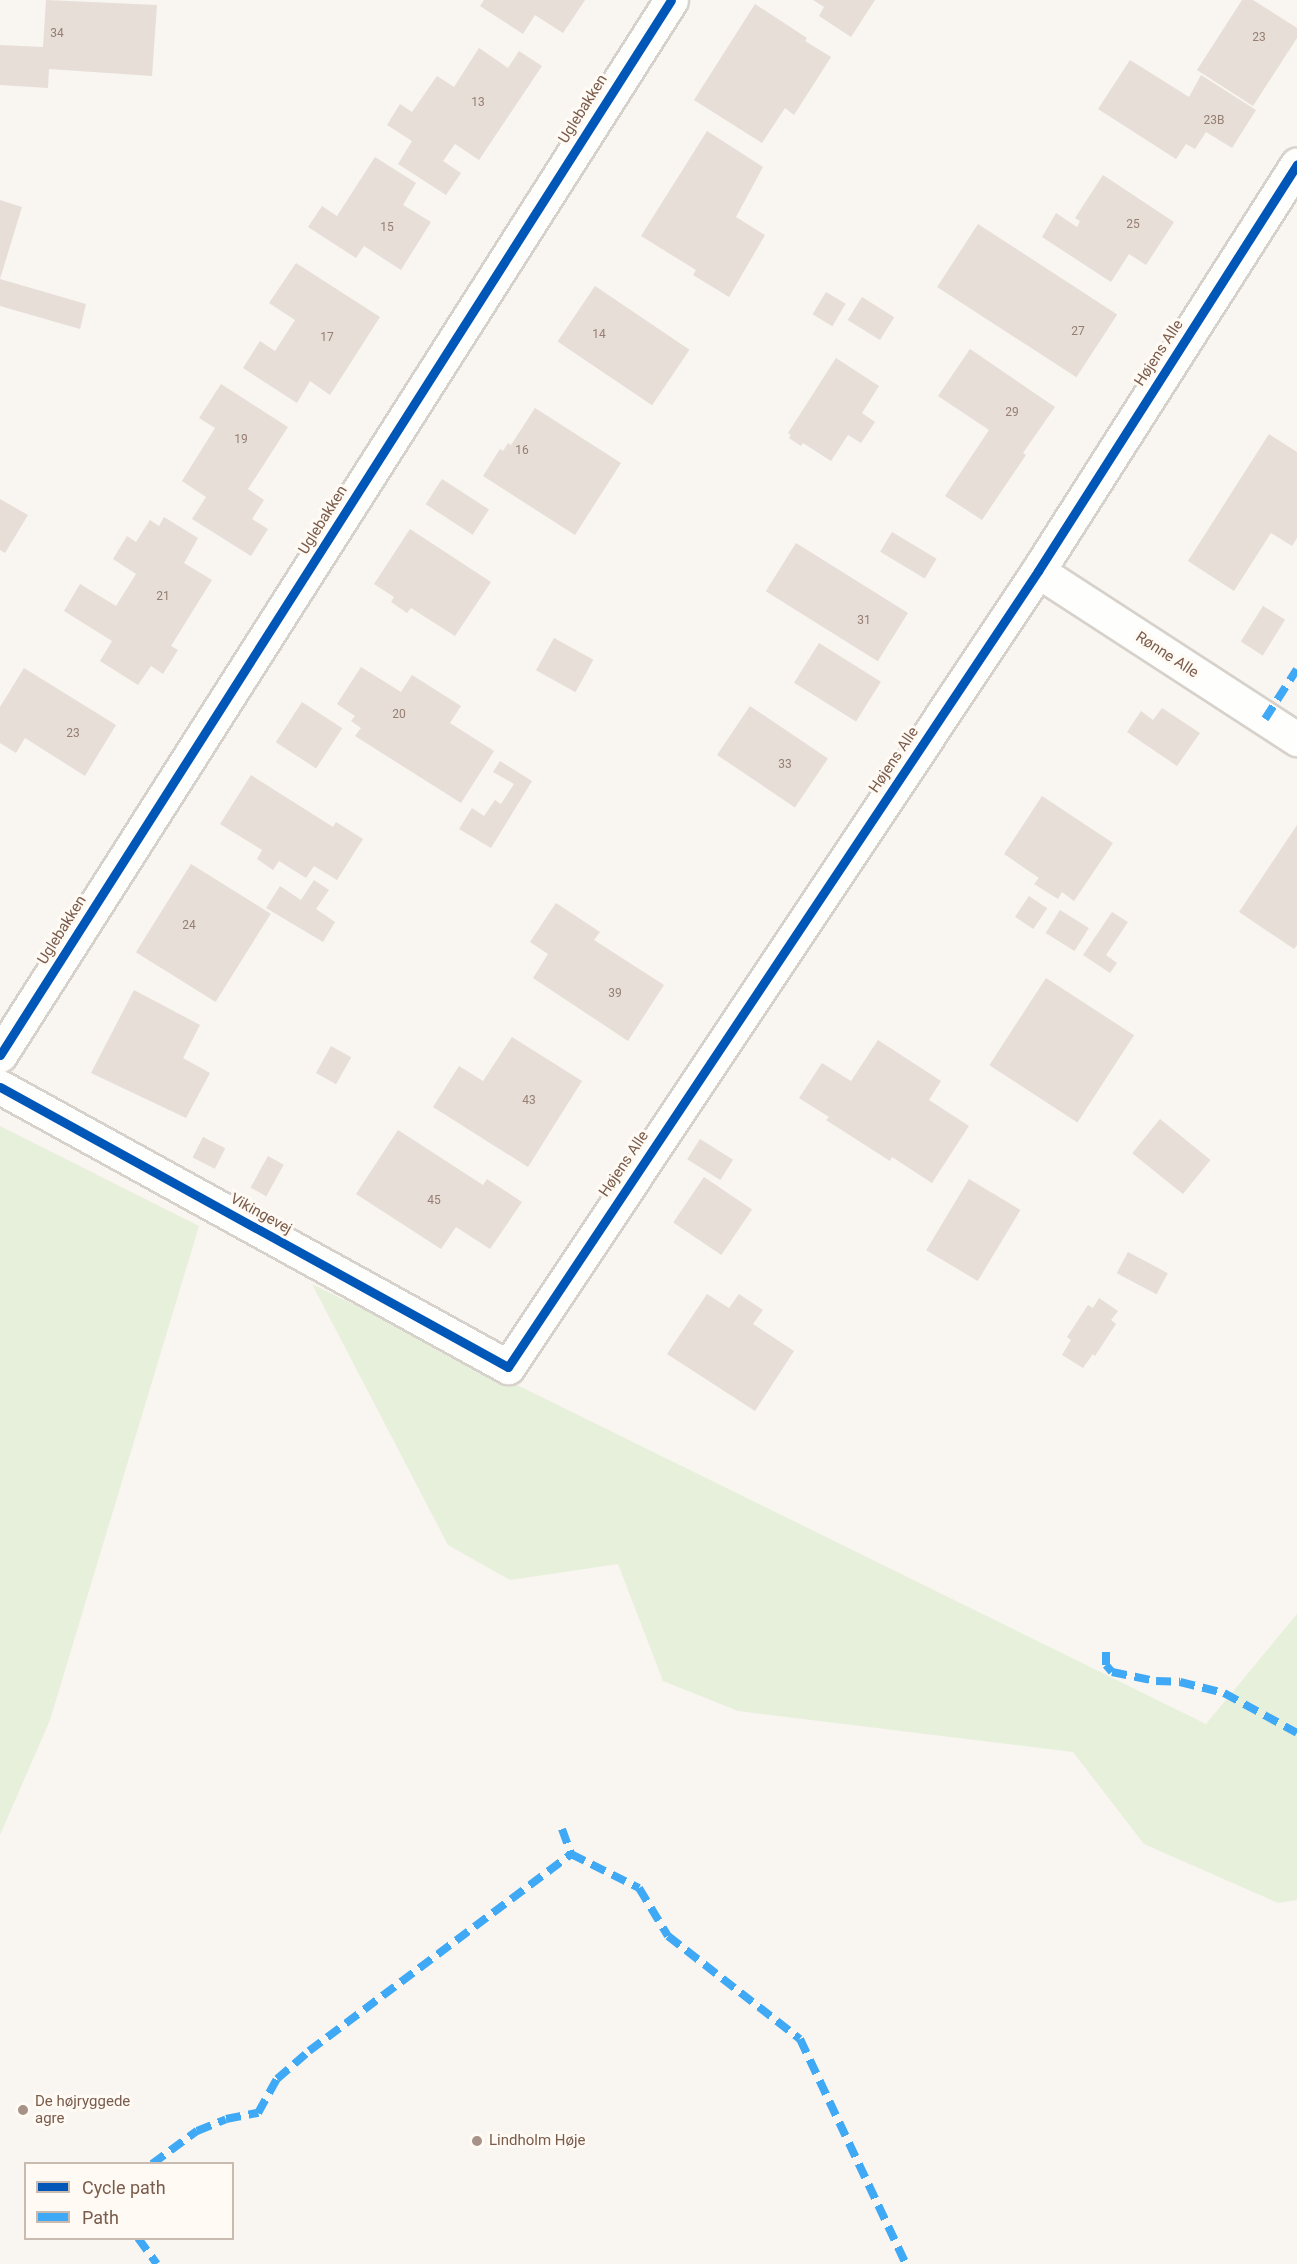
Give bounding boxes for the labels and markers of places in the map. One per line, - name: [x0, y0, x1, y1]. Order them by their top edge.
- place label: De højryggede agre: [35, 2092, 130, 2127]
- marker: De højryggede agre: [16, 2103, 30, 2117]
- place label: Lindholm Høje: [489, 2132, 586, 2150]
- marker: Lindholm Høje: [470, 2134, 484, 2148]

